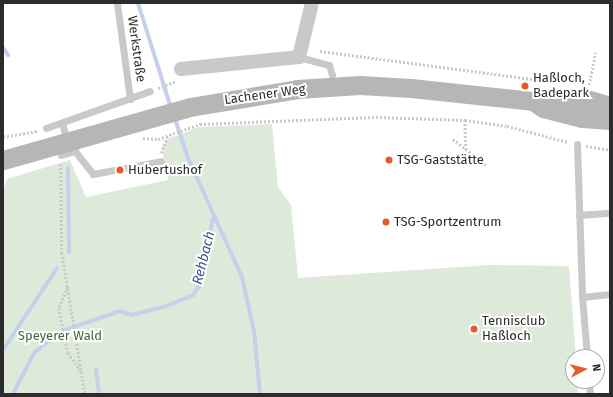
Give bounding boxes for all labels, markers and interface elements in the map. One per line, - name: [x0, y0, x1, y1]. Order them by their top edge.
- street label: Werkstraße: [124, 15, 148, 83]
- place label: Haßloch, Badepark: [533, 71, 589, 102]
- marker: Haßloch, Badepark: [520, 81, 530, 91]
- street label: Lachener Weg: [223, 82, 307, 108]
- place label: TSG-Gaststätte: [397, 152, 484, 168]
- marker: TSG-Gaststätte: [384, 155, 394, 165]
- place label: Hubertushof: [128, 162, 202, 178]
- marker: Hubertushof: [115, 165, 125, 175]
- place label: TSG-Sportzentrum: [394, 214, 501, 230]
- marker: TSG-Sportzentrum: [381, 217, 391, 227]
- water label: Rehbach: [189, 230, 219, 286]
- place label: Tennisclub Haßloch: [482, 314, 545, 345]
- marker: Tennisclub Haßloch: [469, 324, 479, 334]
- park label: Speyerer Wald: [18, 328, 102, 344]
- north arrow: [565, 349, 605, 389]
- text: N: [590, 363, 603, 372]

